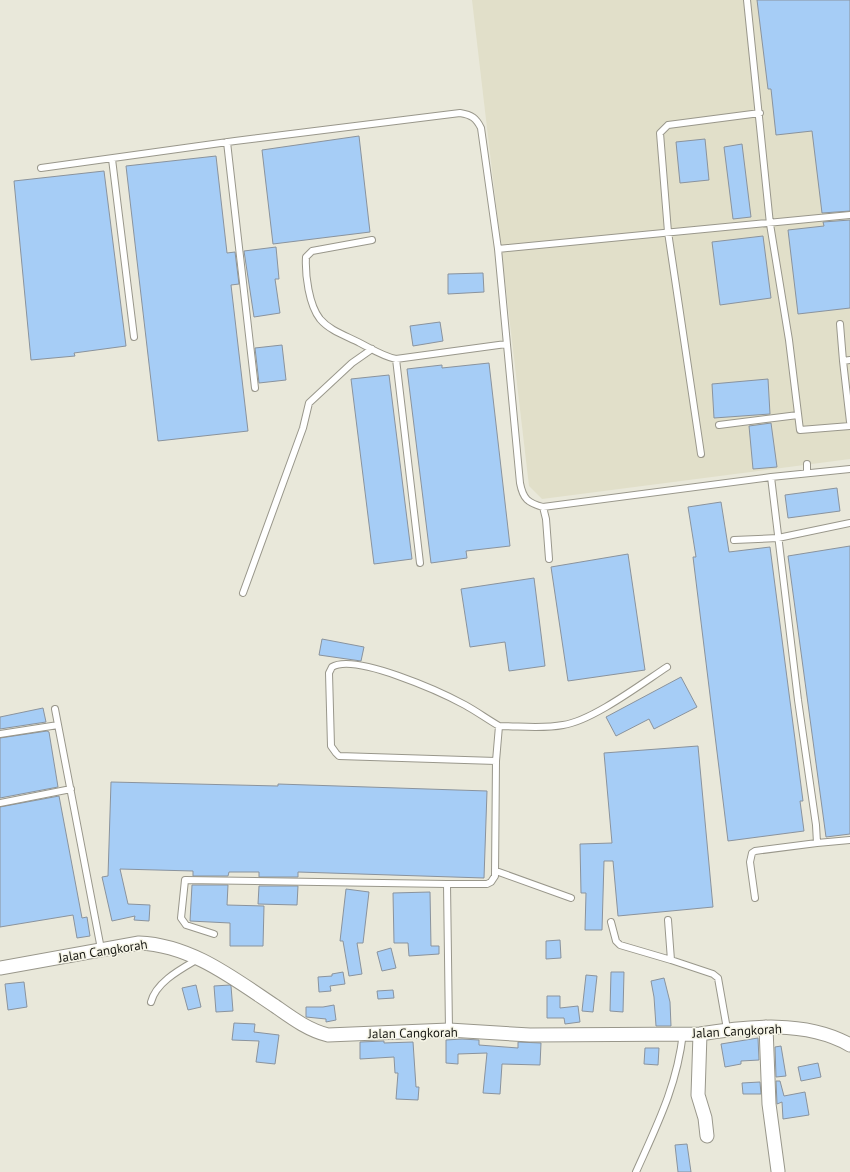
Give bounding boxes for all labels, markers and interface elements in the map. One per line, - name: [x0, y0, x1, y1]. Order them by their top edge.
- street label: Jalan Cangkorah: [56, 936, 149, 967]
- street label: Jalan Cangkorah: [691, 1020, 782, 1042]
- street label: Jalan Cangkorah: [367, 1024, 458, 1042]

